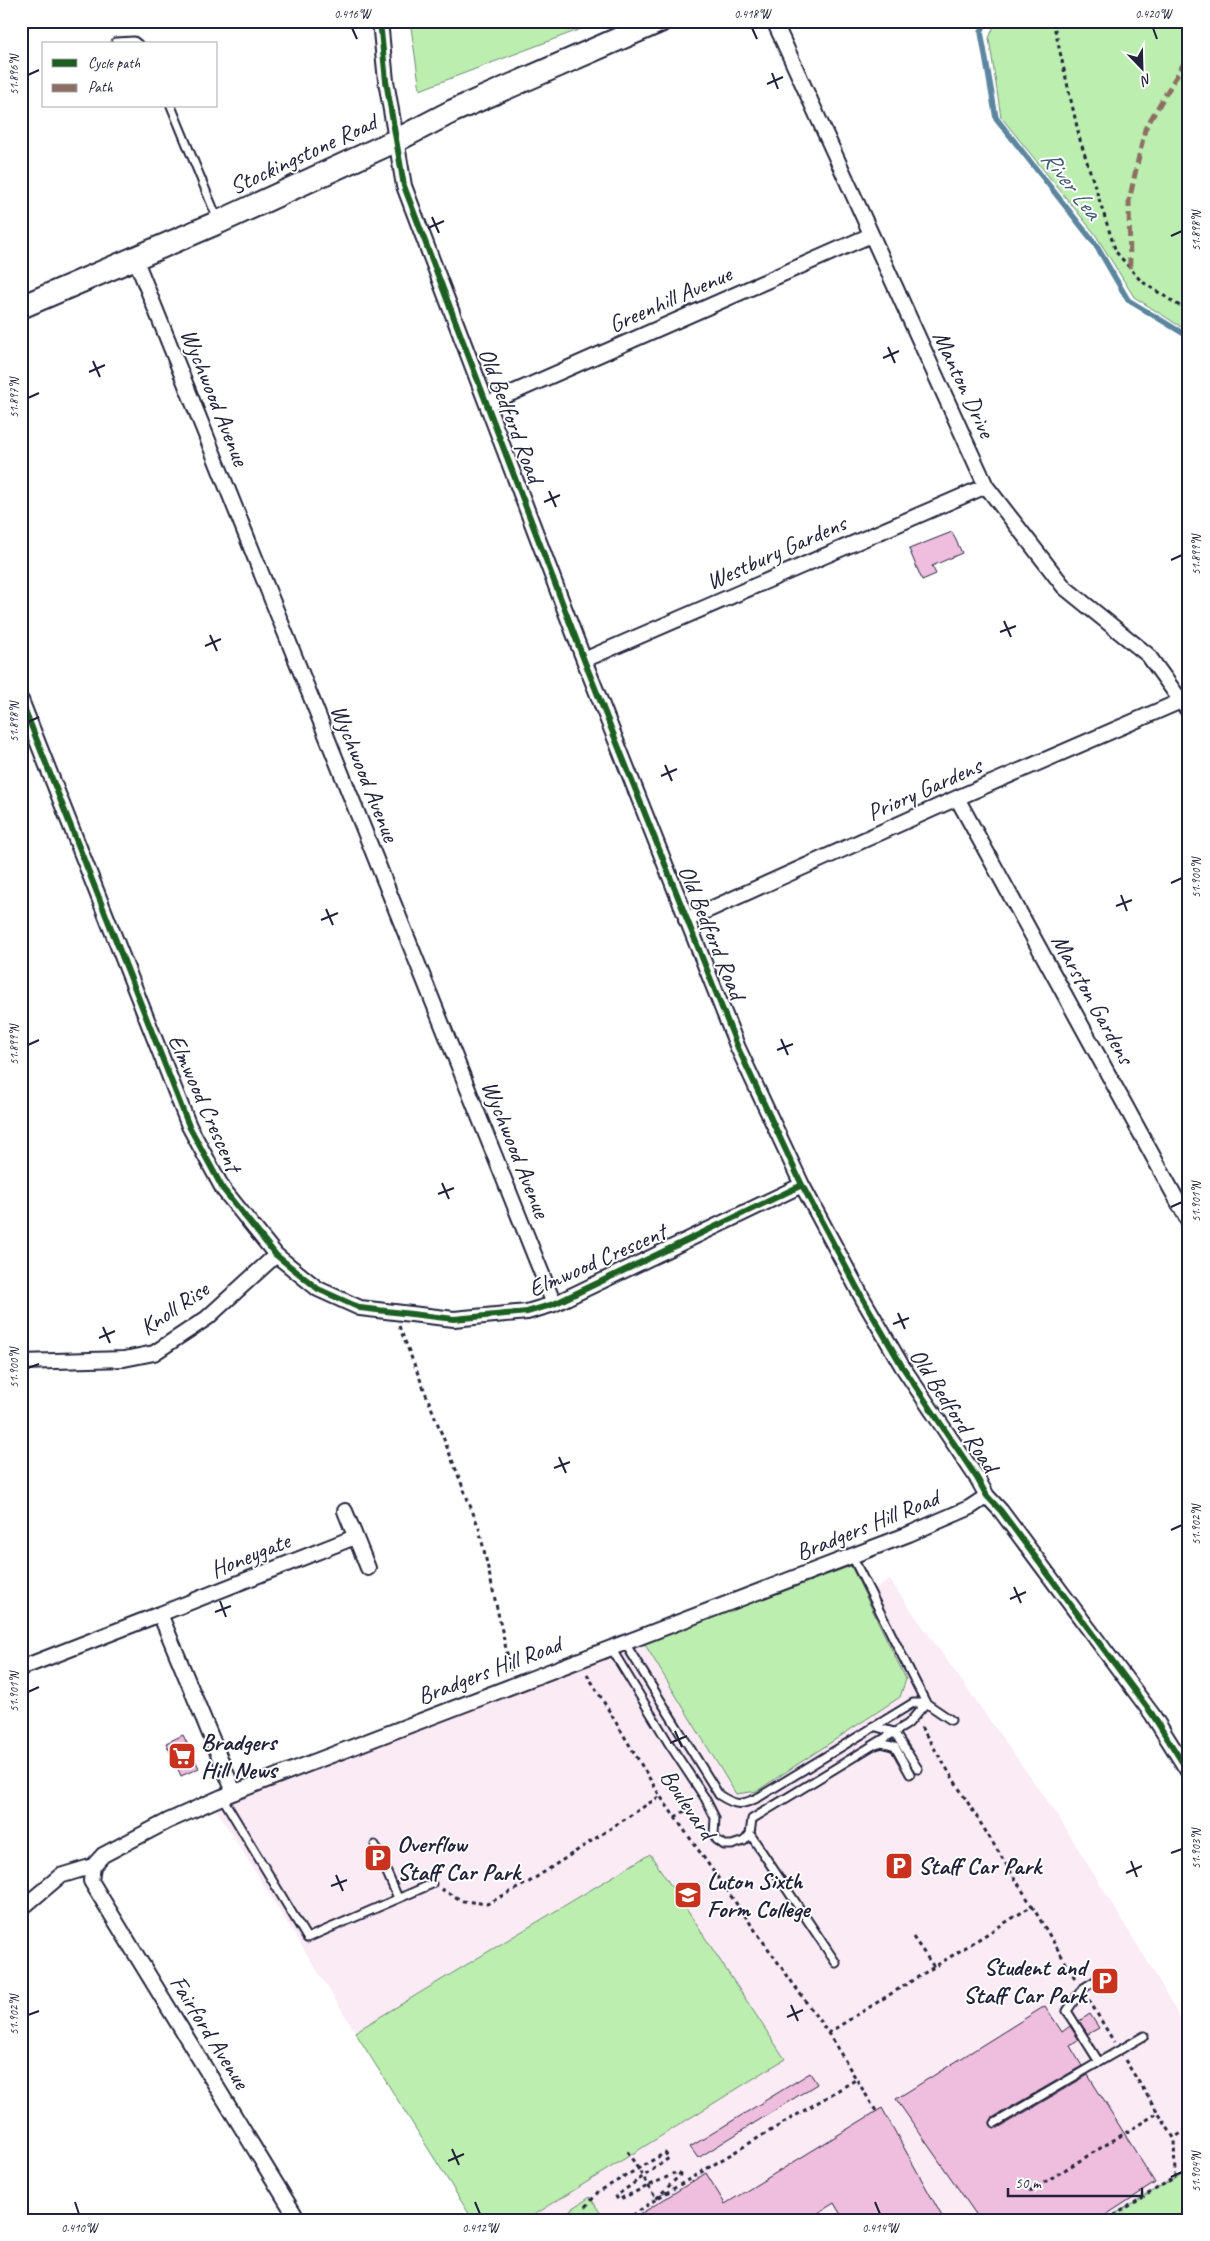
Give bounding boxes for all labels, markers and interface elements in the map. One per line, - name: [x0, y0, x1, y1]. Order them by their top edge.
- text: 0.416°W: [334, 6, 372, 22]
- text: 0.418°W: [734, 6, 772, 22]
- text: 0.420°W: [1135, 6, 1173, 22]
- legend: [42, 42, 218, 108]
- north arrow: [1118, 42, 1168, 92]
- text: 51.896°N: [6, 53, 22, 95]
- text: Cycle path: [88, 54, 140, 73]
- text: N: [1137, 70, 1154, 90]
- text: Path: [88, 78, 114, 97]
- street label: Stockingstone Road: [225, 105, 385, 201]
- water label: River Lea: [1034, 143, 1110, 227]
- text: 51.898°N: [1188, 209, 1204, 251]
- street label: Greenhill Avenue: [604, 258, 738, 339]
- street label: Wychwood Avenue: [174, 324, 257, 472]
- street label: Manton Drive: [926, 326, 1003, 444]
- street label: Old Bedford Road: [472, 343, 552, 490]
- text: 51.897°N: [6, 376, 22, 418]
- street label: Westbury Gardens: [701, 507, 852, 596]
- text: 51.899°N: [1188, 533, 1204, 575]
- text: 51.898°N: [6, 700, 22, 742]
- street label: Wychwood Avenue: [324, 700, 407, 848]
- street label: Priory Gardens: [862, 749, 988, 827]
- text: 51.900°N: [1188, 856, 1204, 898]
- street label: Old Bedford Road: [672, 861, 754, 1007]
- street label: Marston Gardens: [1045, 929, 1142, 1071]
- text: 51.899°N: [6, 1023, 22, 1065]
- street label: Elmwood Crescent: [161, 1030, 250, 1179]
- street label: Wychwood Avenue: [475, 1076, 558, 1224]
- text: 51.901°N: [1188, 1180, 1204, 1222]
- street label: Elmwood Crescent: [524, 1215, 673, 1304]
- street label: Knoll Rise: [134, 1273, 216, 1342]
- street label: Old Bedford Road: [903, 1342, 1007, 1481]
- text: 51.900°N: [6, 1346, 22, 1388]
- street label: Bradgers Hill Road: [791, 1481, 946, 1567]
- text: 51.902°N: [1188, 1503, 1204, 1545]
- street label: Honeygate: [206, 1525, 296, 1584]
- street label: Bradgers Hill Road: [413, 1628, 568, 1711]
- text: 51.901°N: [6, 1670, 22, 1712]
- place label: Bradgers Hill News: [201, 1727, 279, 1785]
- supermarket icon: Bradgers Hill News: [167, 1741, 197, 1771]
- street label: Boulevard: [654, 1763, 724, 1848]
- text: 51.903°N: [1188, 1827, 1204, 1869]
- place label: Overflow Staff Car Park: [397, 1829, 522, 1887]
- parking icon: Overflow Staff Car Park: [363, 1843, 393, 1873]
- parking icon: Staff Car Park: [884, 1851, 914, 1881]
- place label: Staff Car Park: [918, 1851, 1043, 1881]
- place label: Luton Sixth Form College: [707, 1866, 811, 1924]
- school or university icon: Luton Sixth Form College: [673, 1880, 703, 1910]
- place label: Student and Staff Car Park: [963, 1952, 1090, 2010]
- parking icon: Student and Staff Car Park: [1090, 1966, 1120, 1996]
- street label: Fairford Avenue: [163, 1970, 258, 2096]
- text: 51.902°N: [6, 1993, 22, 2035]
- text: 51.904°N: [1188, 2150, 1204, 2192]
- scale bar: [1008, 2166, 1141, 2198]
- text: 50 m: [1015, 2174, 1042, 2193]
- text: 0.410°W: [61, 2220, 99, 2236]
- text: 0.412°W: [462, 2220, 500, 2236]
- text: 0.414°W: [862, 2220, 900, 2236]

